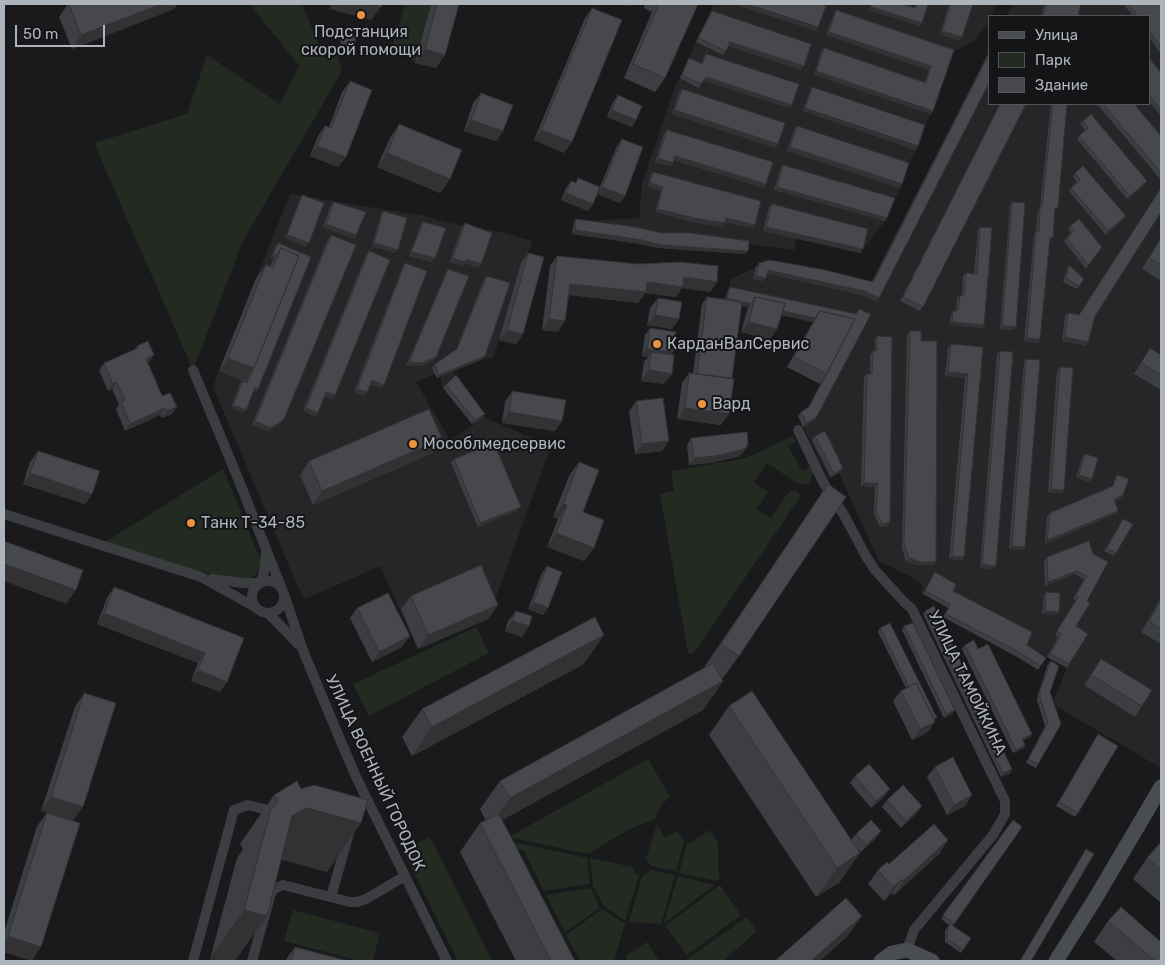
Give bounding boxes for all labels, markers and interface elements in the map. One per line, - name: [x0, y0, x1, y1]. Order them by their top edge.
- marker: Подстанция скорой помощи: [355, 9, 367, 21]
- scale bar: [18, 15, 108, 47]
- legend: [988, 15, 1150, 105]
- place label: Подстанция скорой помощи: [301, 22, 421, 60]
- text: 50 m: [23, 25, 58, 43]
- text: Улица: [1035, 26, 1078, 44]
- text: Парк: [1035, 51, 1071, 69]
- text: Здание: [1035, 76, 1088, 94]
- place label: КарданВалСервис: [667, 334, 809, 354]
- marker: КарданВалСервис: [651, 338, 663, 350]
- place label: Вард: [712, 394, 751, 414]
- marker: Вард: [696, 398, 708, 410]
- place label: Мособлмедсервис: [423, 434, 566, 454]
- marker: Мособлмедсервис: [407, 438, 419, 450]
- place label: Танк Т-34-85: [201, 513, 305, 533]
- marker: Танк Т-34-85: [185, 517, 197, 529]
- street label: УЛИЦА ТАМОЙКИНА: [924, 608, 1010, 758]
- street label: УЛИЦА ВОЕННЫЙ ГОРОДОК: [321, 672, 429, 874]

